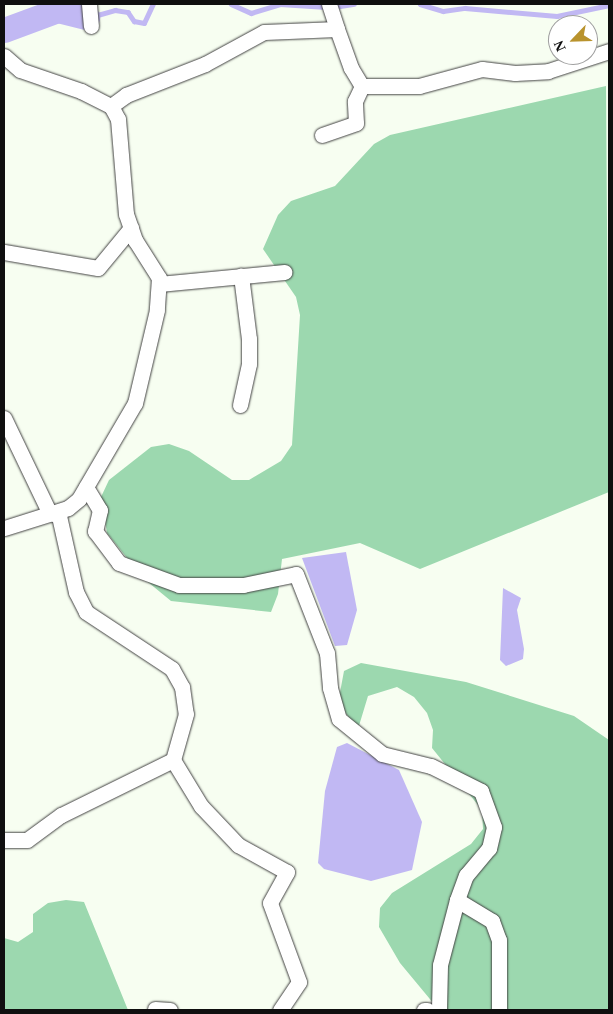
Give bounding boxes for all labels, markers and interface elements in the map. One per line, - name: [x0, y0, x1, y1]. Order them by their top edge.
- north arrow: [548, 15, 598, 65]
- text: N: [551, 38, 569, 54]

